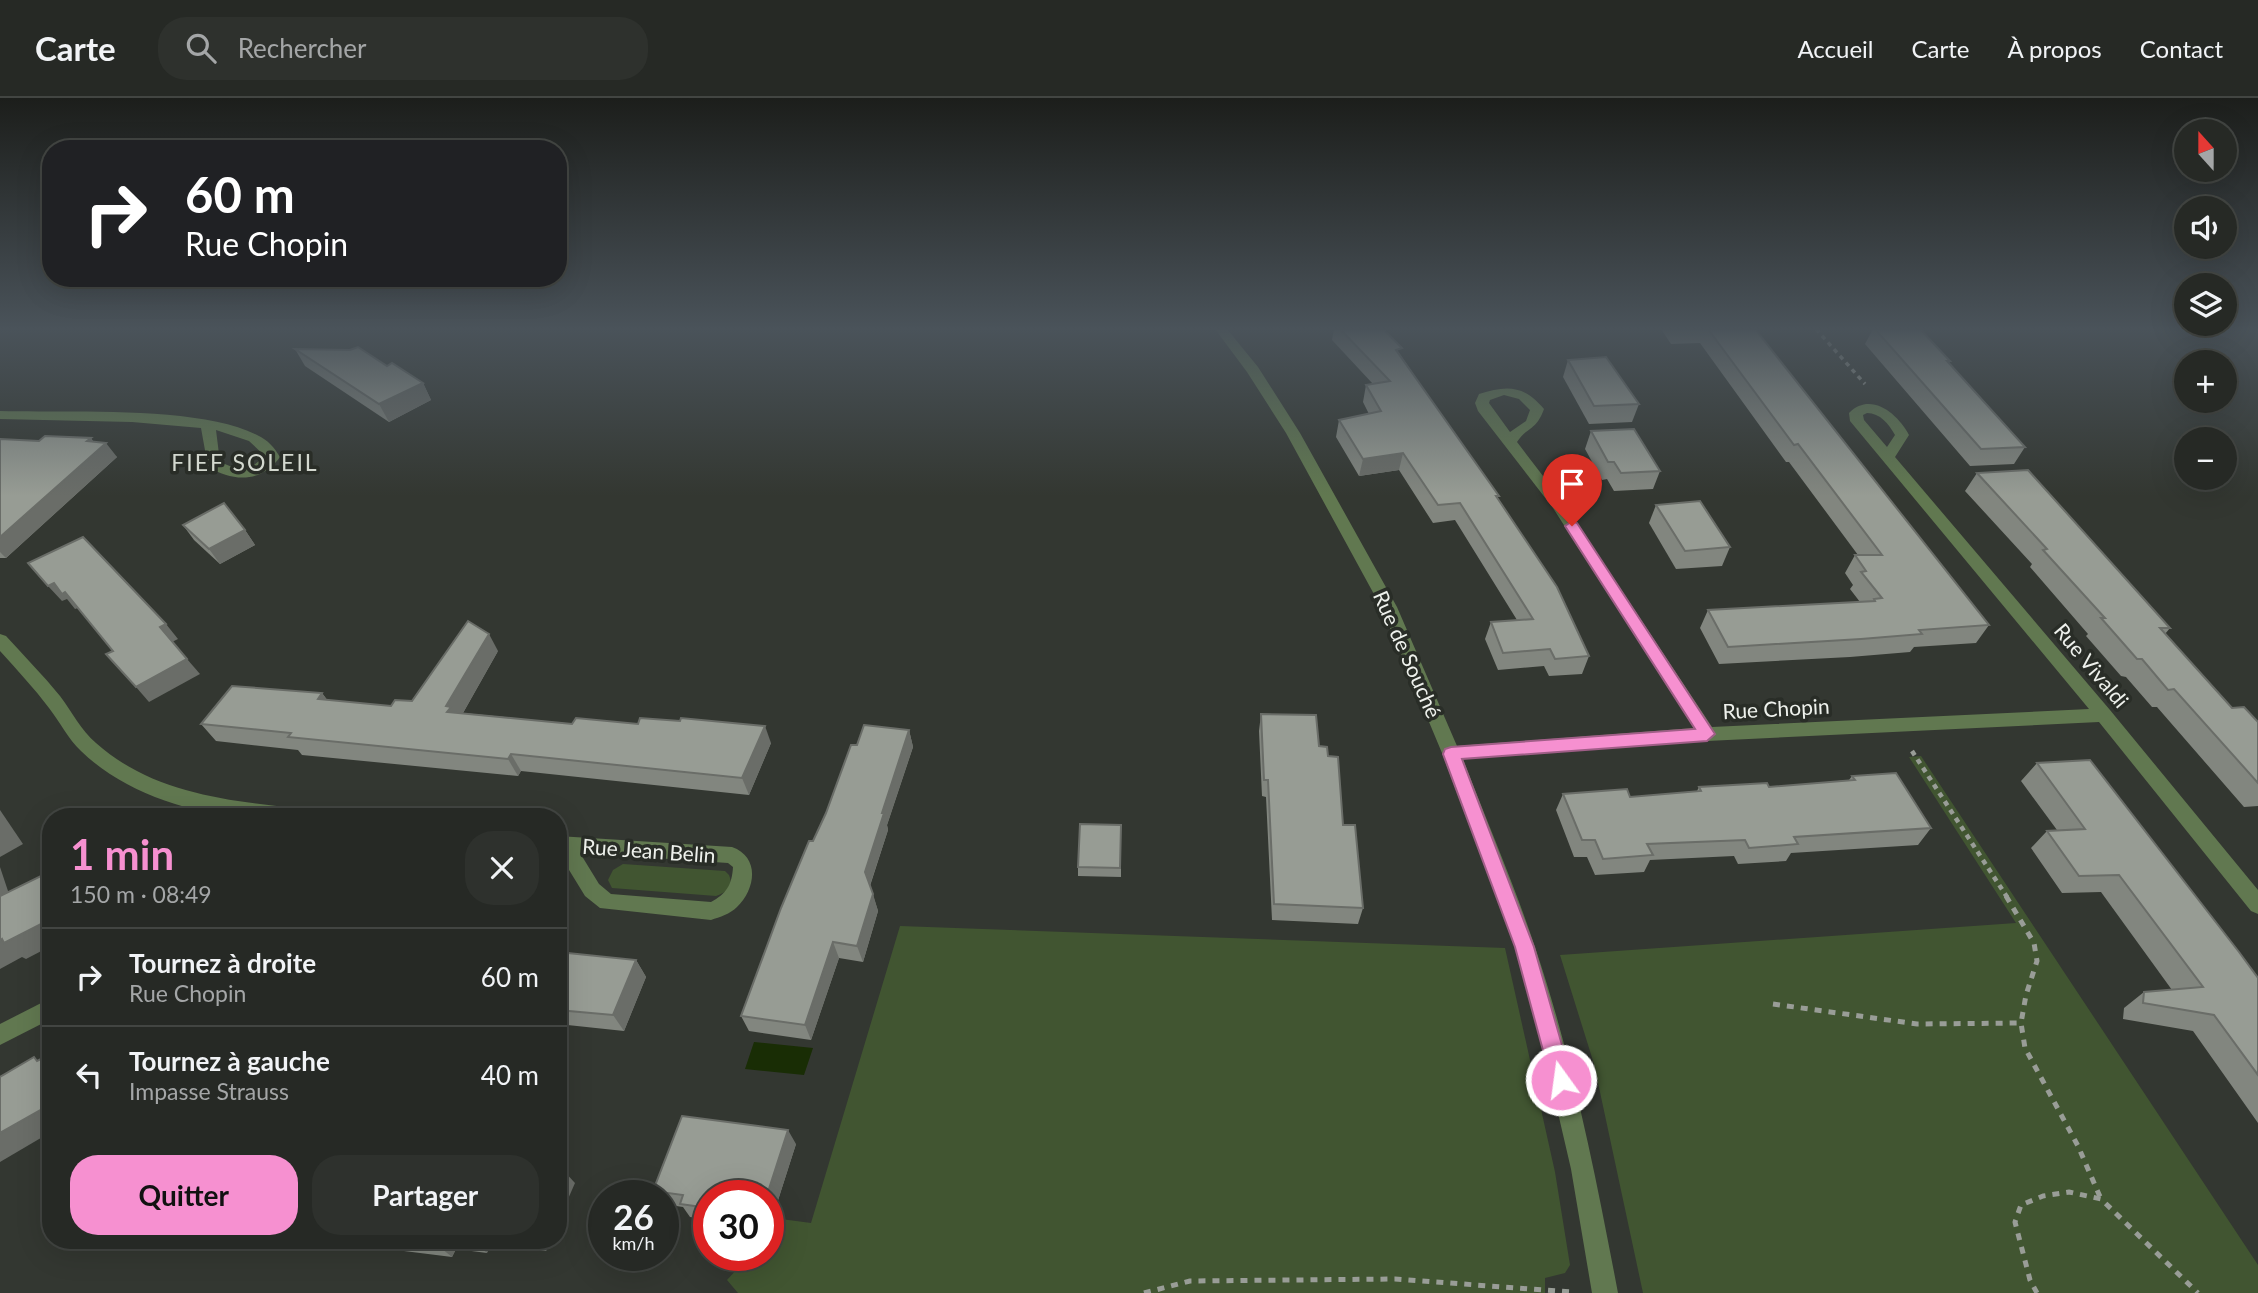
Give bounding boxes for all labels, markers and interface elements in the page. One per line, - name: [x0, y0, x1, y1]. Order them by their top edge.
- search box: [158, 17, 648, 80]
- text: Carte: [35, 28, 116, 68]
- icon: search: [182, 29, 220, 67]
- text: Rechercher: [238, 32, 367, 64]
- text: Accueil: [1797, 34, 1873, 63]
- text: Carte: [1911, 34, 1969, 63]
- text: À propos: [2007, 34, 2102, 63]
- text: Contact: [2140, 34, 2223, 63]
- north arrow: [2174, 119, 2236, 182]
- map controls: [2174, 119, 2237, 490]
- text: 60 m: [185, 165, 295, 223]
- icon: right: [70, 168, 161, 259]
- button: sound: [2174, 196, 2237, 259]
- text: Rue Chopin: [185, 224, 348, 263]
- button: layers: [2174, 273, 2237, 336]
- button: +: [2174, 350, 2237, 413]
- button: −: [2174, 427, 2237, 490]
- district label: FIEF SOLEIL: [171, 448, 319, 476]
- pin: [1542, 454, 1602, 526]
- icon: arrive: [1553, 465, 1591, 503]
- street label: Rue de Souché: [1369, 586, 1447, 722]
- street label: Rue Vivaldi: [2050, 618, 2134, 712]
- street label: Rue Chopin: [1722, 693, 1830, 723]
- text: 1 min: [70, 829, 174, 879]
- button: close: [465, 831, 539, 905]
- street label: Rue Jean Belin: [581, 833, 717, 867]
- text: 150 m · 08:49: [70, 880, 212, 908]
- text: Tournez à droite: [129, 947, 316, 979]
- icon: right: [70, 958, 108, 996]
- text: 60 m: [481, 961, 539, 993]
- text: Rue Chopin: [129, 979, 246, 1007]
- position arrow: [1524, 1043, 1598, 1117]
- text: Tournez à gauche: [129, 1045, 330, 1077]
- icon: left: [70, 1056, 108, 1094]
- text: 40 m: [481, 1059, 539, 1091]
- text: Impasse Strauss: [129, 1077, 289, 1105]
- button: Quitter: [70, 1155, 298, 1235]
- button: Partager: [312, 1155, 539, 1235]
- speed limit sign: 30: [693, 1180, 784, 1271]
- text: 26: [613, 1195, 654, 1237]
- text: km/h: [612, 1232, 655, 1254]

